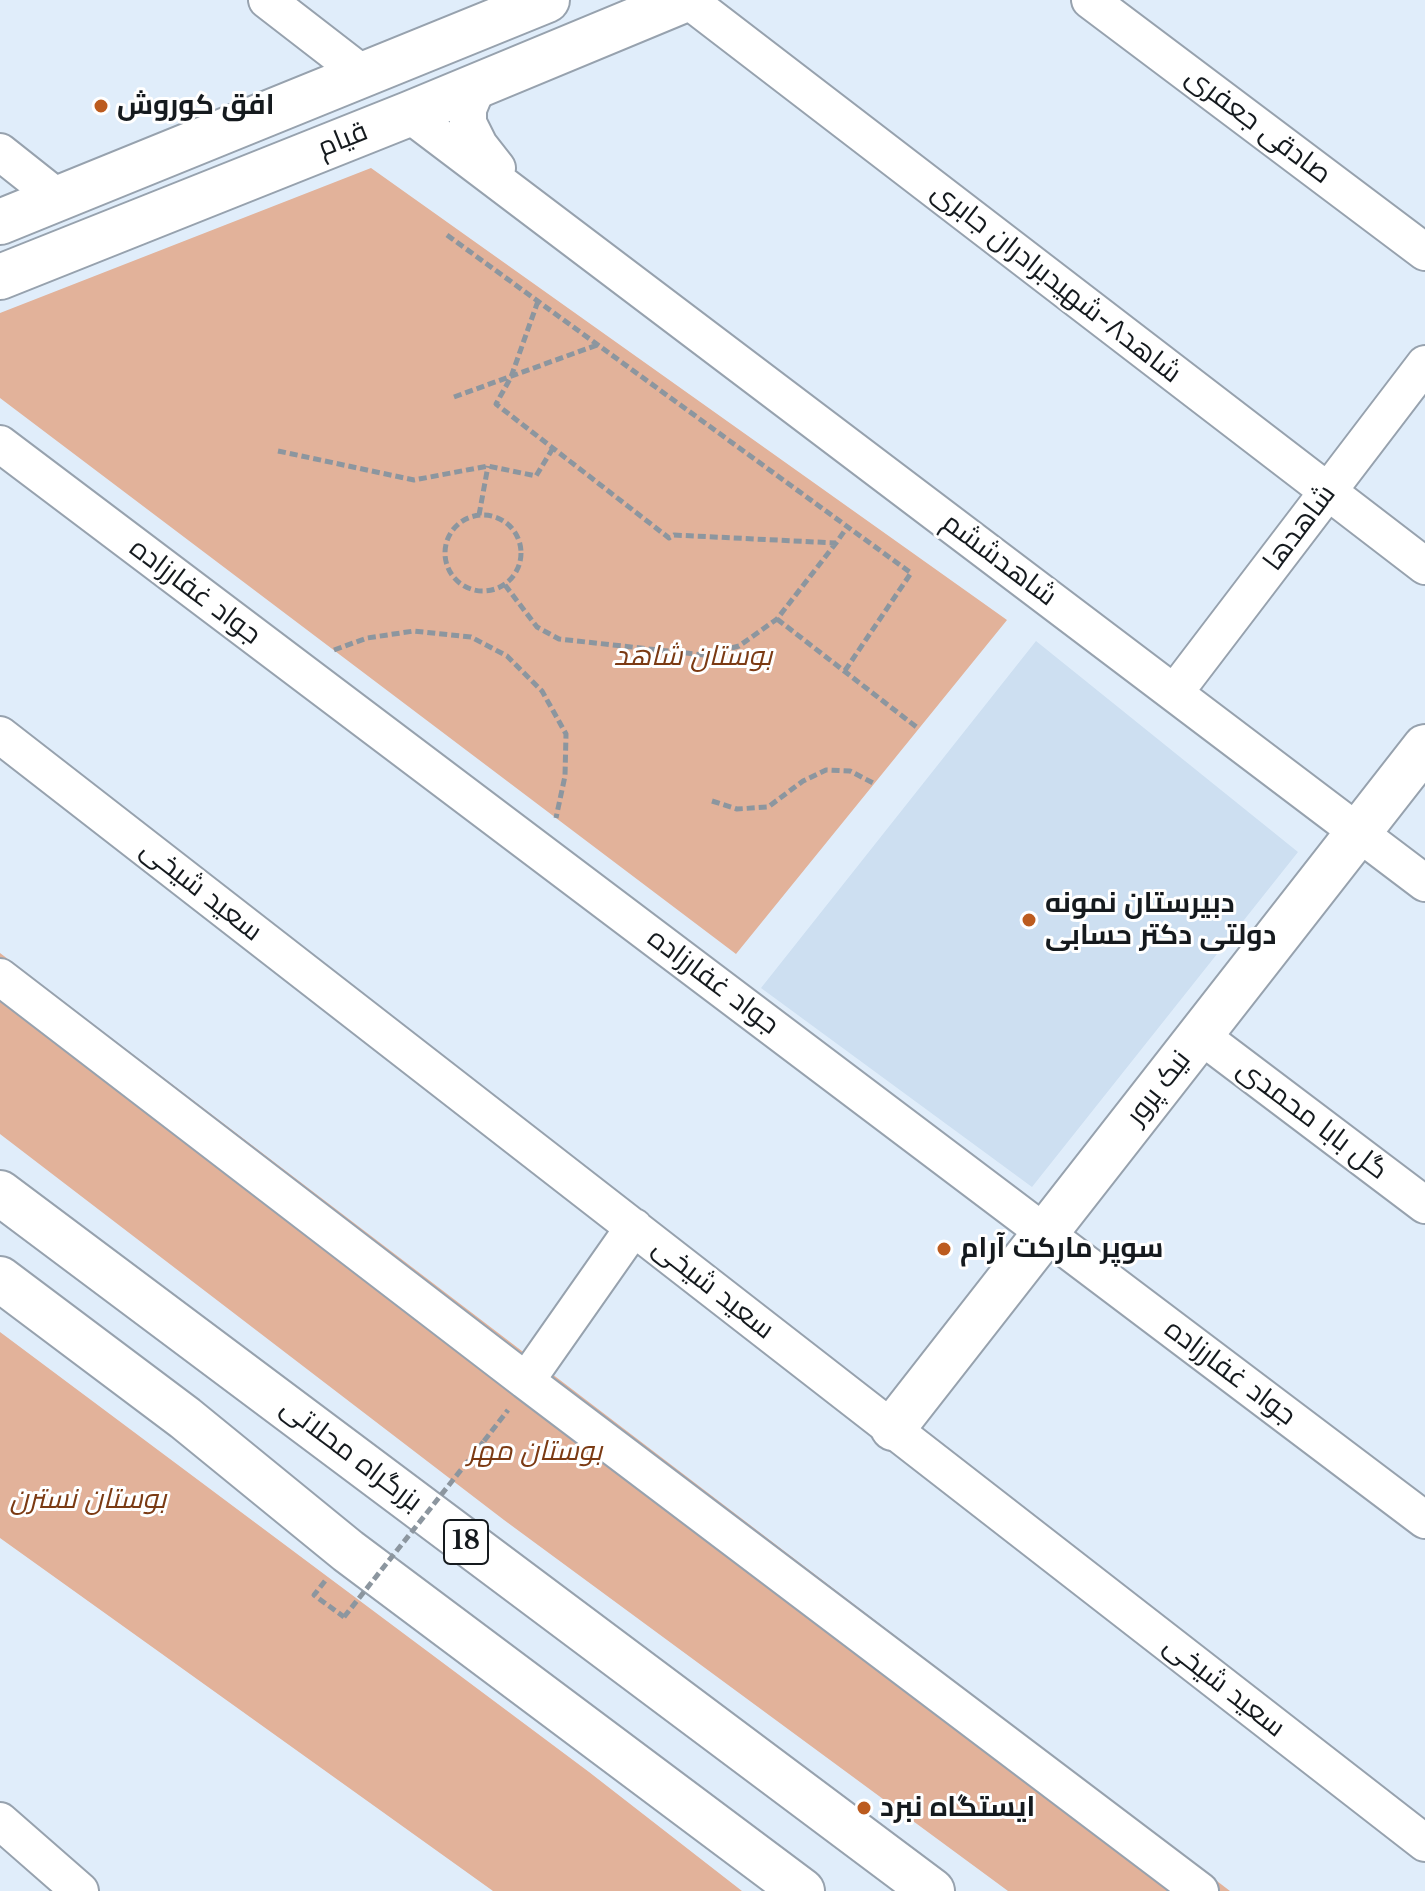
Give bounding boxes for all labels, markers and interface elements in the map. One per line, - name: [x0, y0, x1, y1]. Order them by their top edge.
- street label: صادقی جعفری: [1179, 60, 1337, 192]
- place label: افق کوروش: [117, 89, 275, 123]
- marker: افق کوروش: [92, 97, 110, 115]
- street label: قیام: [313, 115, 373, 165]
- street label: شاهد۸-شهیدبرادران جابری: [925, 175, 1187, 391]
- street label: شاهدها: [1257, 478, 1343, 578]
- street label: شاهدششم: [935, 506, 1063, 614]
- street label: جواد غفارزاده: [123, 532, 267, 652]
- park label: بوستان شاهد: [614, 640, 772, 674]
- street label: سعید شیخی: [133, 833, 269, 949]
- place label: دبیرستان نمونه دولتی دکتر حسابی: [1045, 887, 1276, 953]
- marker: دبیرستان نمونه دولتی دکتر حسابی: [1020, 911, 1038, 929]
- street label: جواد غفارزاده: [641, 922, 785, 1042]
- street label: نیک پرور: [1120, 1044, 1198, 1132]
- street label: گل بابا محمدی: [1230, 1052, 1394, 1188]
- street label: سعید شیخی: [645, 1231, 781, 1347]
- place label: سوپر مارکت آرام: [960, 1232, 1163, 1266]
- marker: سوپر مارکت آرام: [935, 1240, 953, 1258]
- street label: جواد غفارزاده: [1158, 1313, 1302, 1433]
- street label: بزرگراه محلاتی: [274, 1391, 428, 1519]
- park label: بوستان مهر: [468, 1435, 602, 1469]
- park label: بوستان نسترن: [10, 1483, 166, 1517]
- road number: 18: [444, 1520, 488, 1564]
- street label: سعید شیخی: [1156, 1629, 1292, 1745]
- place label: ایستگاه نبرد: [880, 1791, 1035, 1825]
- marker: ایستگاه نبرد: [855, 1799, 873, 1817]

